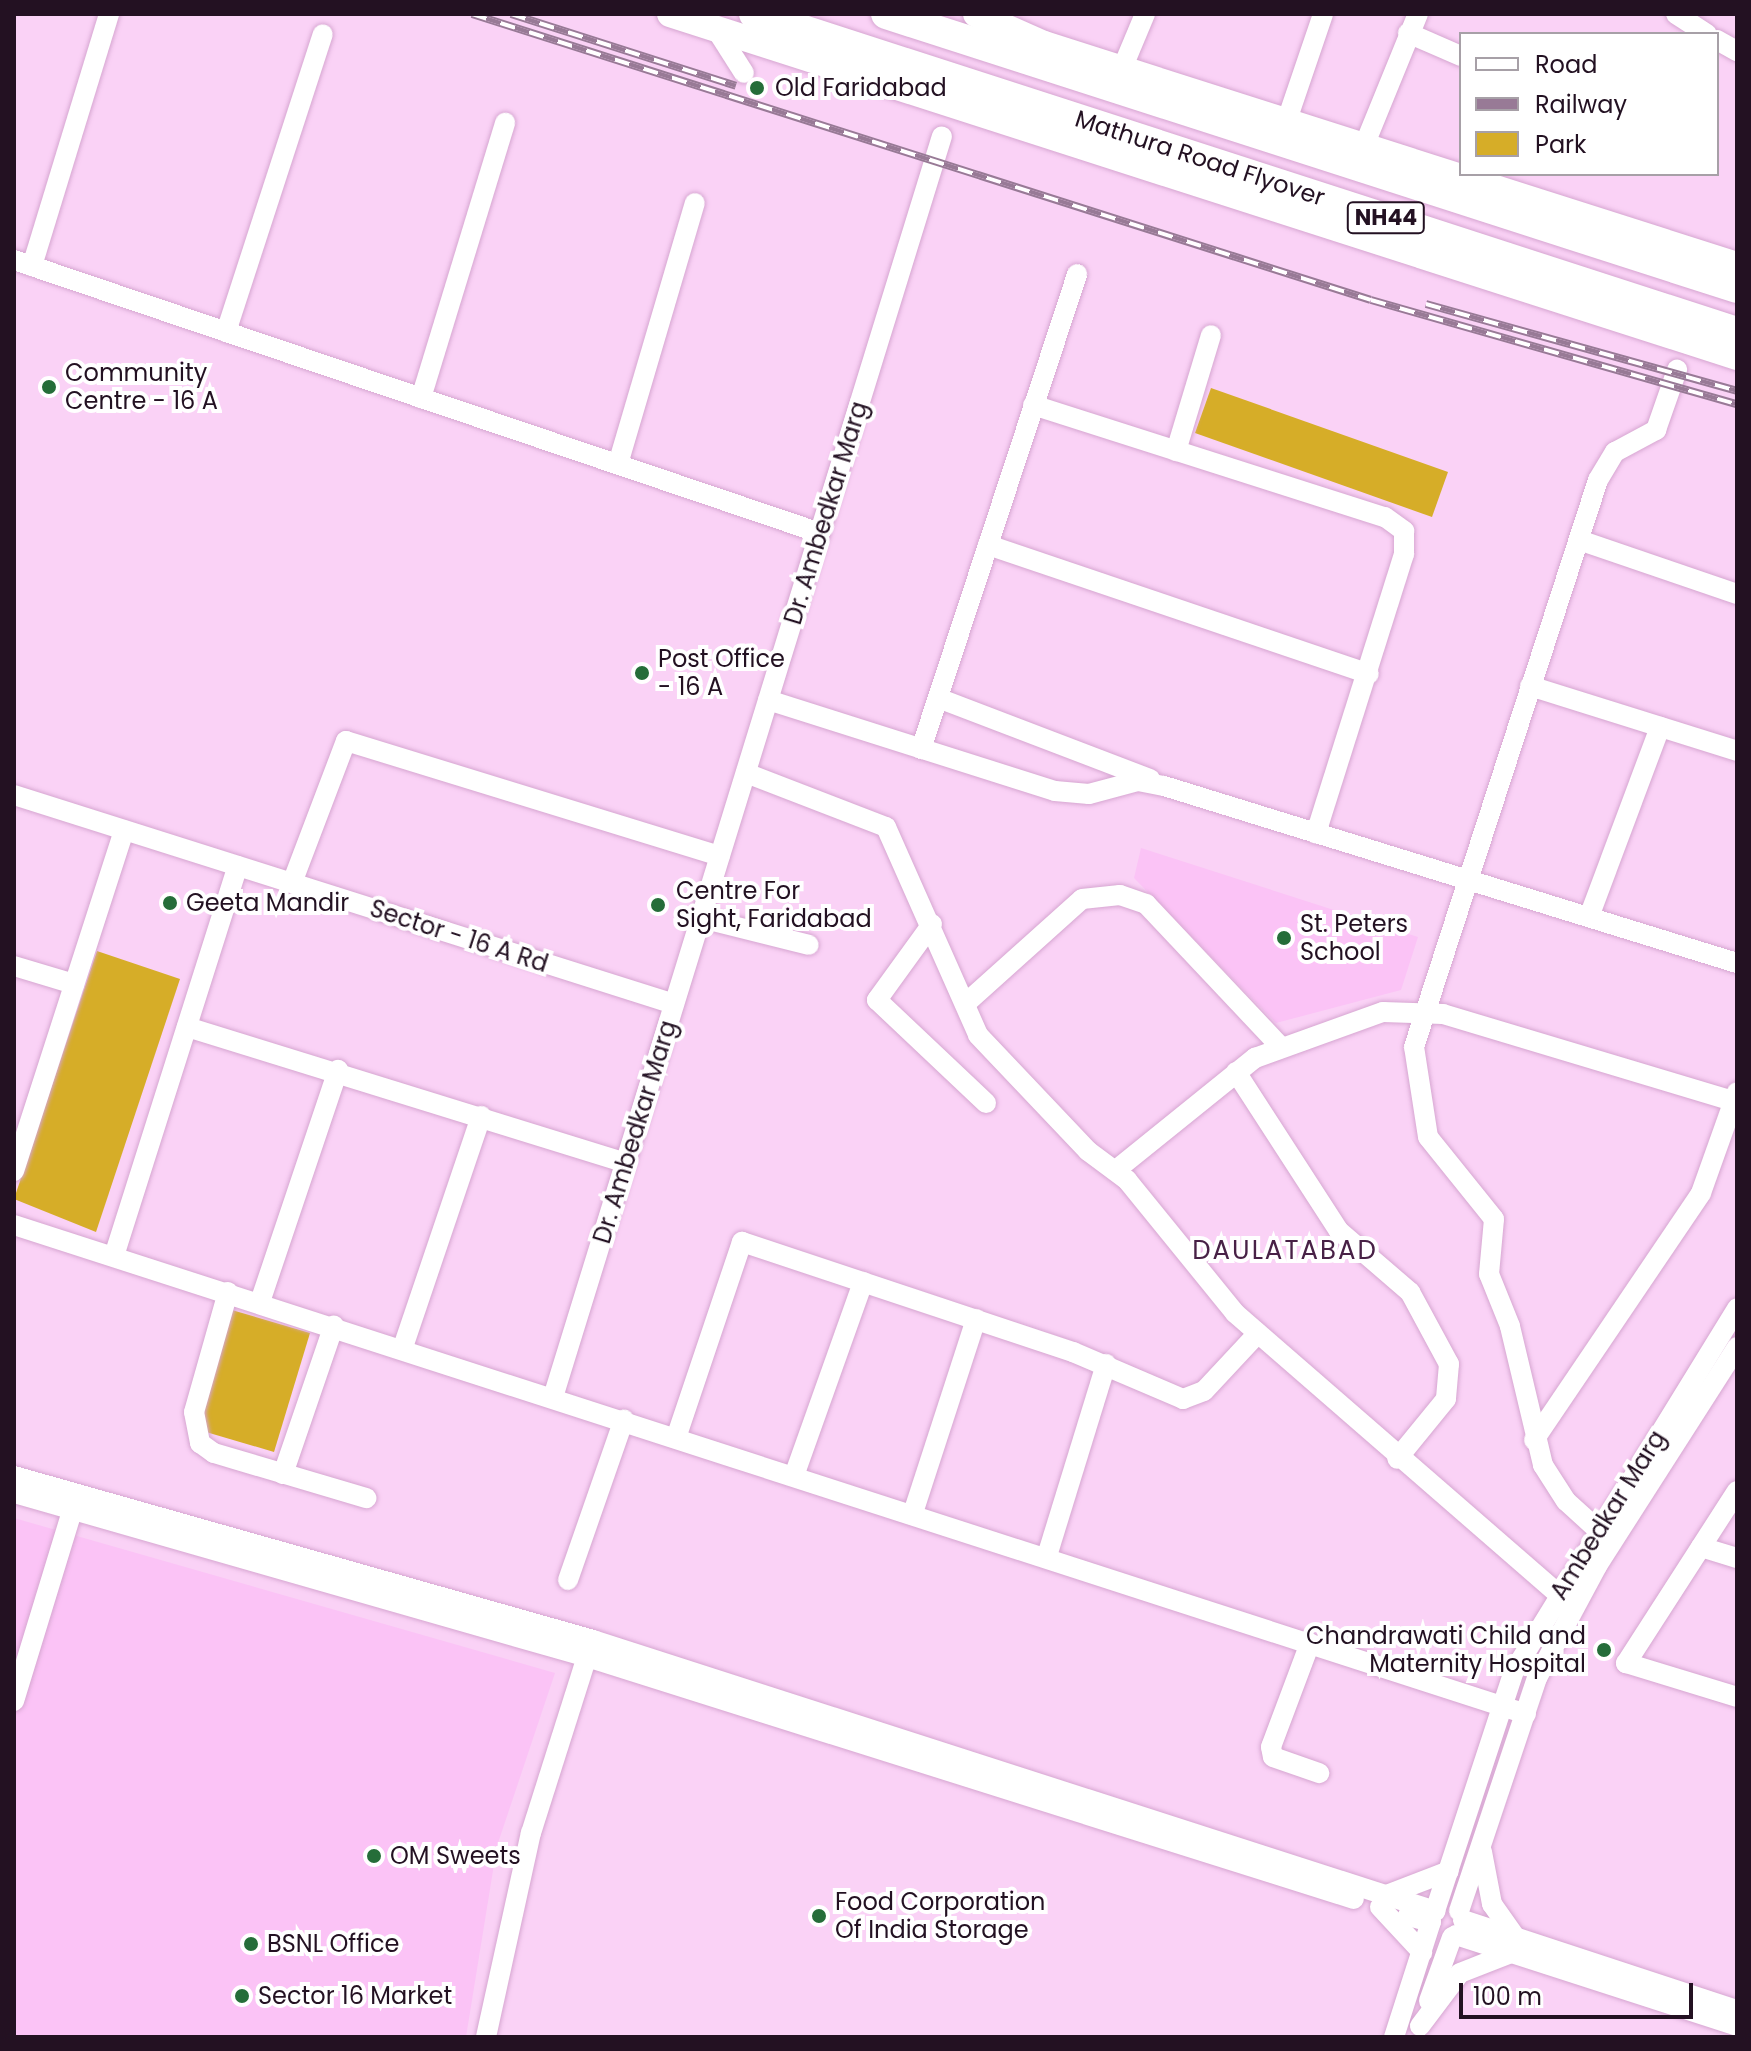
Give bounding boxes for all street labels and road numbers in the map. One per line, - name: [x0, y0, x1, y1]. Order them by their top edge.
- street label: Mathura Road Flyover: [1071, 104, 1329, 212]
- road number: NH44: [1346, 200, 1426, 236]
- street label: Dr. Ambedkar Marg: [778, 398, 874, 628]
- street label: Sector - 16 A Rd: [366, 894, 552, 978]
- street label: Dr. Ambedkar Marg: [587, 1017, 683, 1247]
- street label: Ambedkar Marg: [1544, 1425, 1672, 1605]

